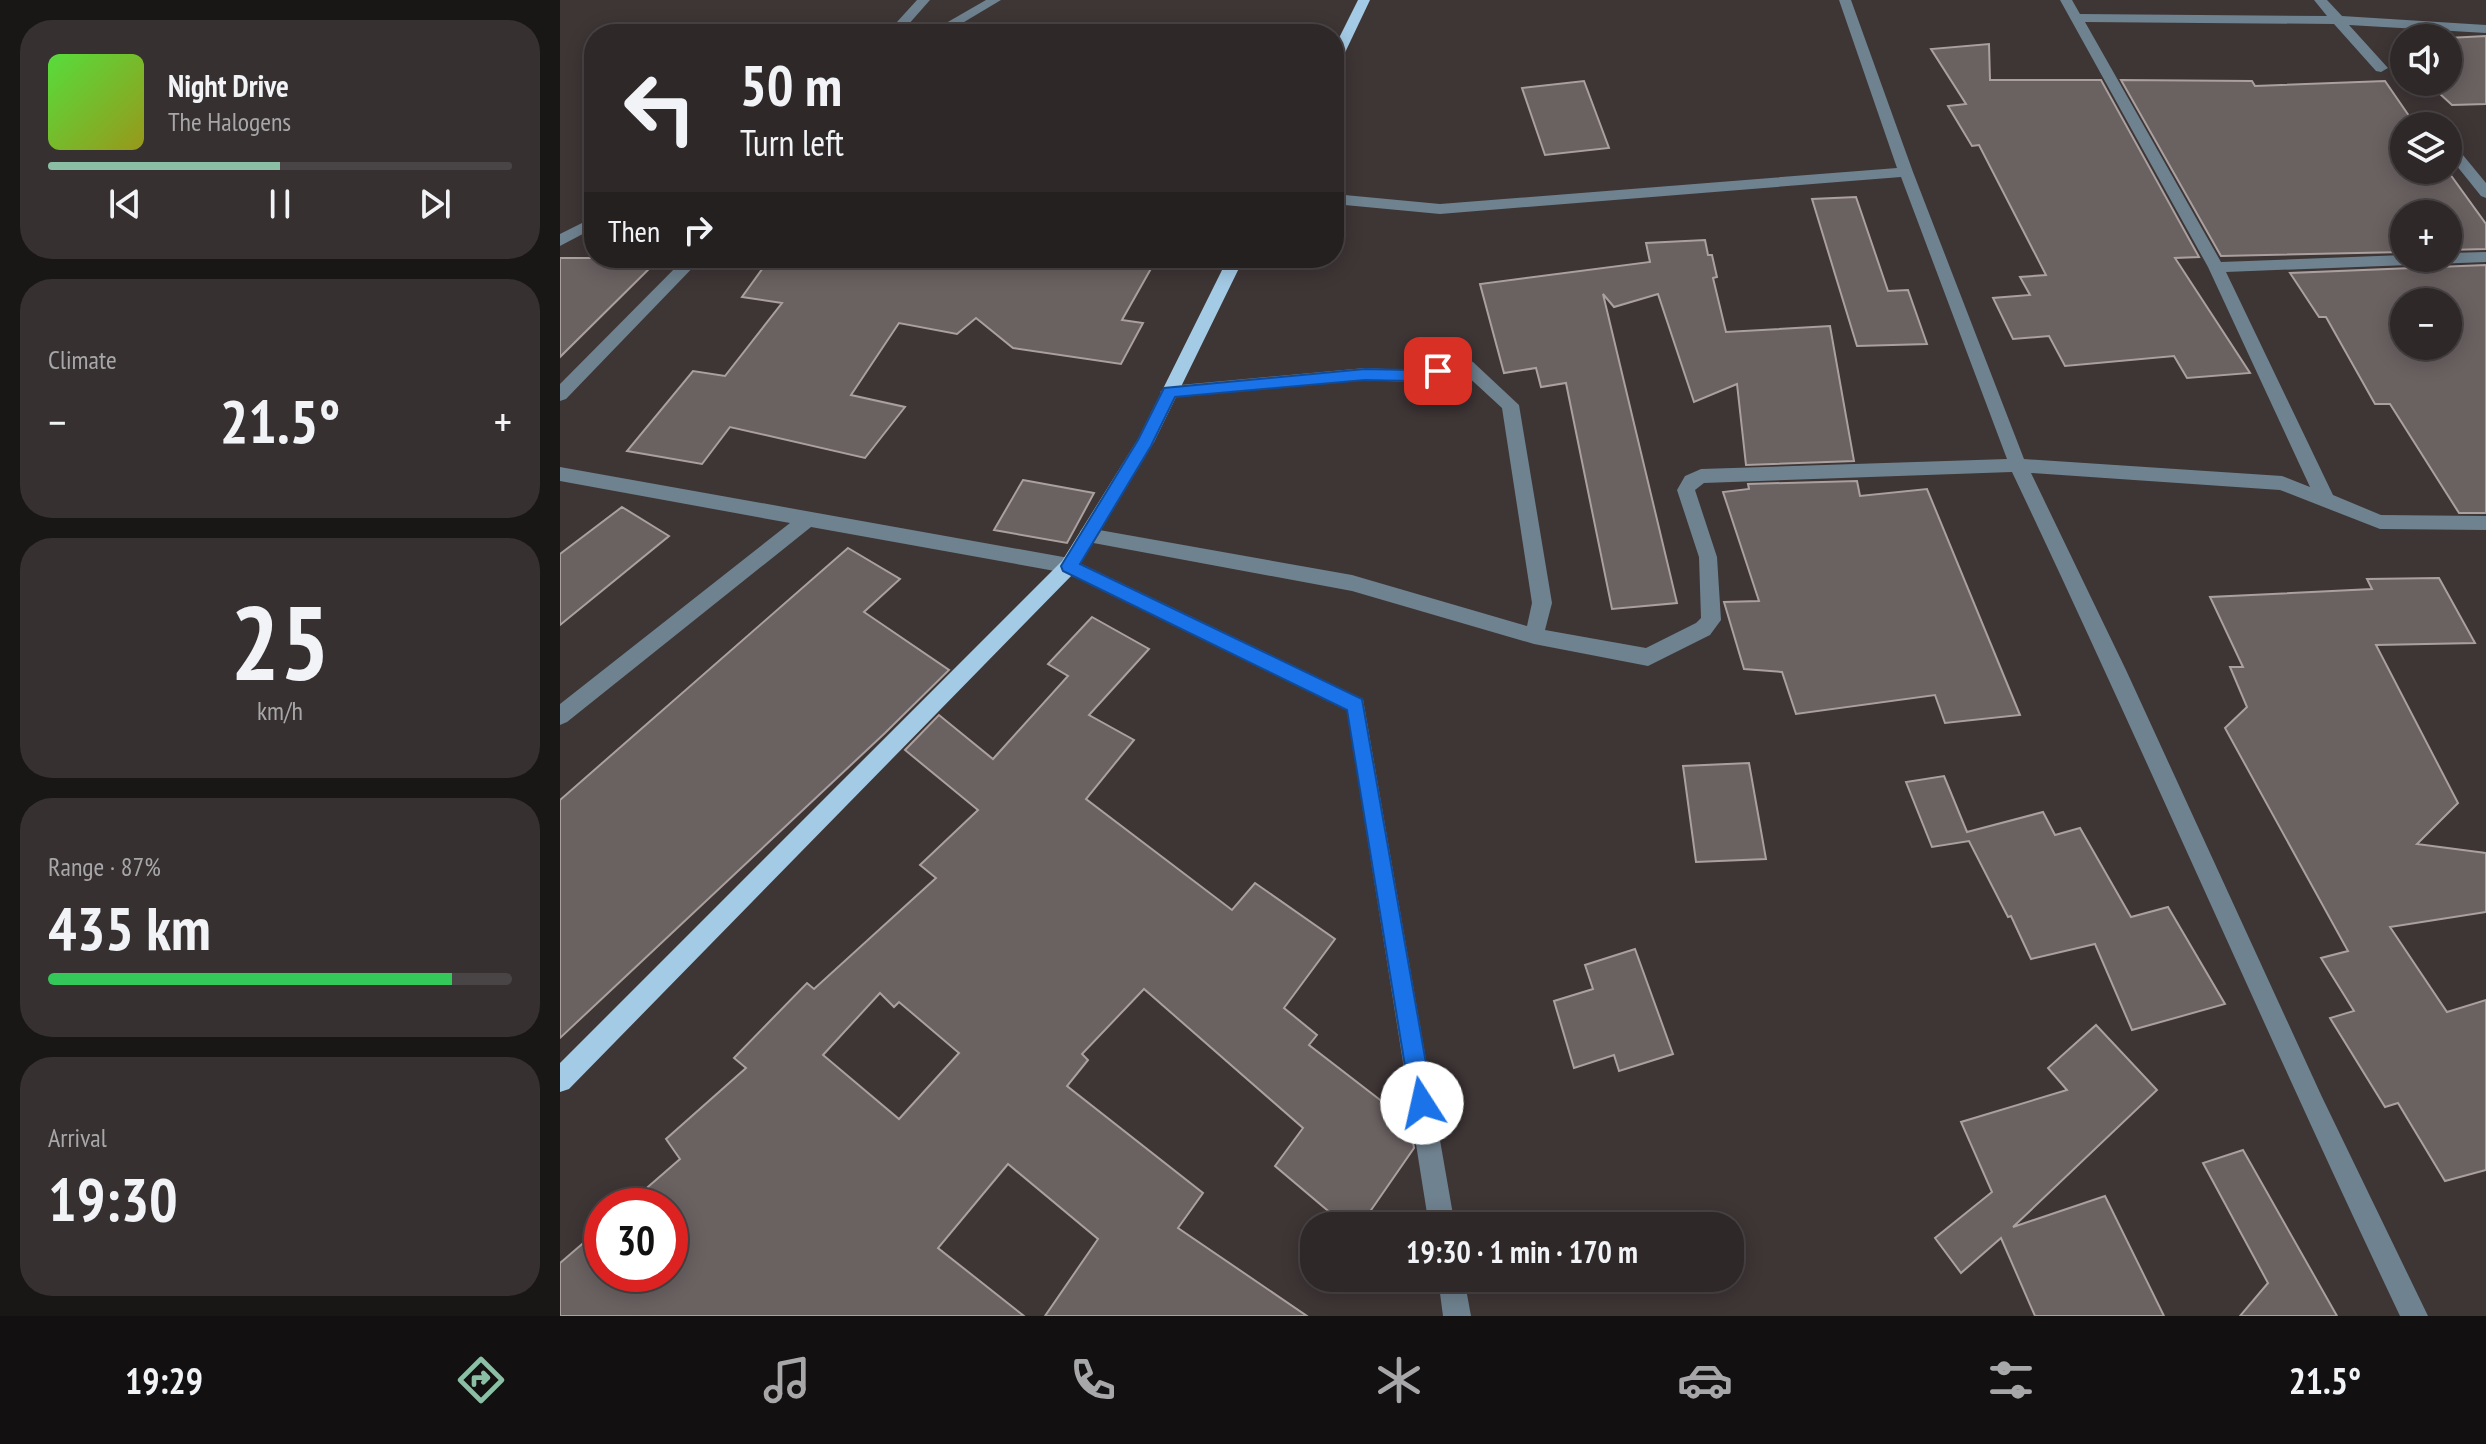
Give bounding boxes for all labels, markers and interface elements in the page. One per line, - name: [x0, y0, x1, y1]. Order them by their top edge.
- map controls: [2390, 24, 2462, 360]
- button: sound: [2390, 24, 2462, 96]
- text: 50 m: [740, 49, 842, 121]
- icon: left: [608, 56, 712, 160]
- text: Night Drive: [168, 66, 289, 105]
- text: The Halogens: [168, 105, 291, 138]
- button: layers: [2390, 112, 2462, 184]
- text: Turn left: [740, 119, 844, 166]
- icon: previous: [103, 182, 147, 226]
- icon: pause: [258, 182, 302, 226]
- icon: next: [413, 182, 457, 226]
- button: +: [2390, 200, 2462, 272]
- icon: right: [676, 208, 720, 252]
- text: Then: [608, 211, 660, 250]
- button: −: [2390, 288, 2462, 360]
- pin: [1404, 337, 1472, 405]
- text: Climate: [48, 343, 117, 376]
- icon: arrive: [1416, 349, 1460, 393]
- text: 21.5°: [220, 382, 340, 460]
- text: −: [48, 393, 66, 450]
- text: +: [494, 393, 512, 450]
- text: 25: [230, 574, 330, 709]
- text: km/h: [257, 694, 303, 727]
- text: Range · 87%: [48, 850, 161, 883]
- text: 435 km: [48, 889, 211, 967]
- position arrow: [1380, 1061, 1464, 1145]
- text: Arrival: [48, 1121, 107, 1154]
- text: 19:30: [48, 1160, 178, 1238]
- speed limit sign: 30: [584, 1188, 688, 1292]
- text: 19:30 · 1 min · 170 m: [1406, 1232, 1638, 1271]
- icon: directions: [453, 1352, 509, 1408]
- icon: music: [759, 1352, 815, 1408]
- icon: phone: [1065, 1352, 1121, 1408]
- icon: climate: [1371, 1352, 1427, 1408]
- icon: car: [1677, 1352, 1733, 1408]
- icon: filters: [1983, 1352, 2039, 1408]
- text: 19:29: [125, 1357, 203, 1404]
- text: 21.5°: [2289, 1357, 2361, 1404]

